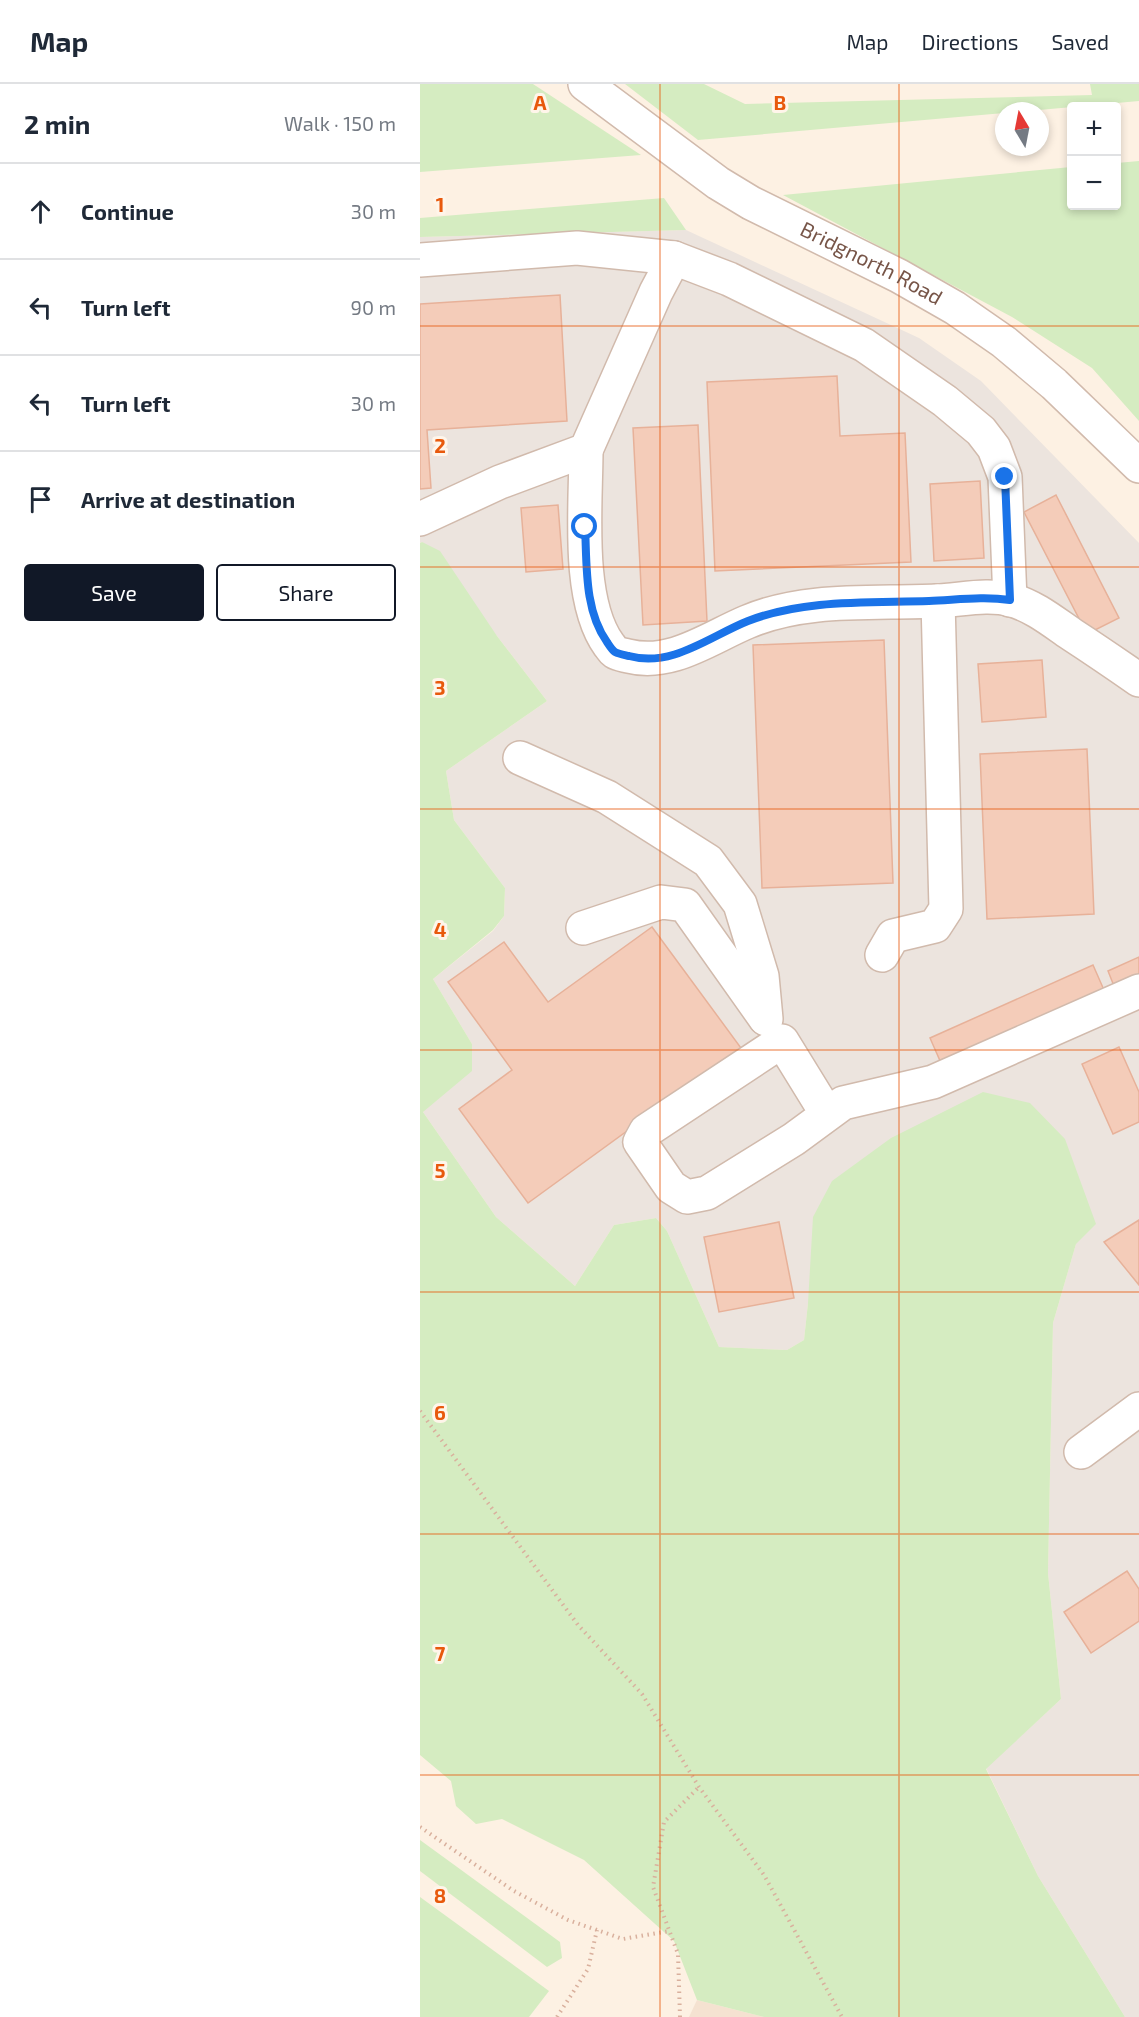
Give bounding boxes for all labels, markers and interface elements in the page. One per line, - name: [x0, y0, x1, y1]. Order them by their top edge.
- text: Map: [30, 24, 88, 58]
- text: Map: [846, 29, 889, 54]
- text: Directions: [922, 29, 1018, 54]
- text: Saved: [1051, 29, 1109, 54]
- text: A: [533, 90, 547, 114]
- text: B: [774, 90, 786, 114]
- north arrow: [995, 102, 1049, 156]
- map controls: [1067, 102, 1121, 210]
- button: +: [1067, 102, 1121, 156]
- text: 2 min: [24, 108, 90, 139]
- text: Walk · 150 m: [284, 111, 396, 135]
- button: −: [1067, 156, 1121, 210]
- text: 1: [436, 192, 444, 216]
- icon: ahead: [24, 195, 57, 228]
- text: Continue: [81, 198, 174, 224]
- text: 30 m: [351, 199, 396, 223]
- street label: Bridgnorth Road: [797, 215, 947, 309]
- icon: left: [24, 291, 57, 324]
- text: Turn left: [81, 294, 170, 320]
- text: 90 m: [351, 295, 396, 319]
- icon: left: [24, 387, 57, 420]
- text: Turn left: [81, 390, 170, 416]
- text: 30 m: [351, 391, 396, 415]
- text: 2: [434, 433, 446, 457]
- route end: [991, 463, 1017, 489]
- icon: arrive: [24, 483, 57, 516]
- text: Arrive at destination: [81, 486, 295, 512]
- route start: [571, 513, 597, 539]
- button: Save: [24, 564, 204, 621]
- button: Share: [216, 564, 396, 621]
- text: 3: [434, 675, 446, 699]
- text: 4: [434, 917, 447, 941]
- text: 5: [434, 1158, 446, 1182]
- text: 6: [434, 1400, 446, 1424]
- text: 7: [435, 1641, 446, 1665]
- text: 8: [434, 1883, 446, 1907]

